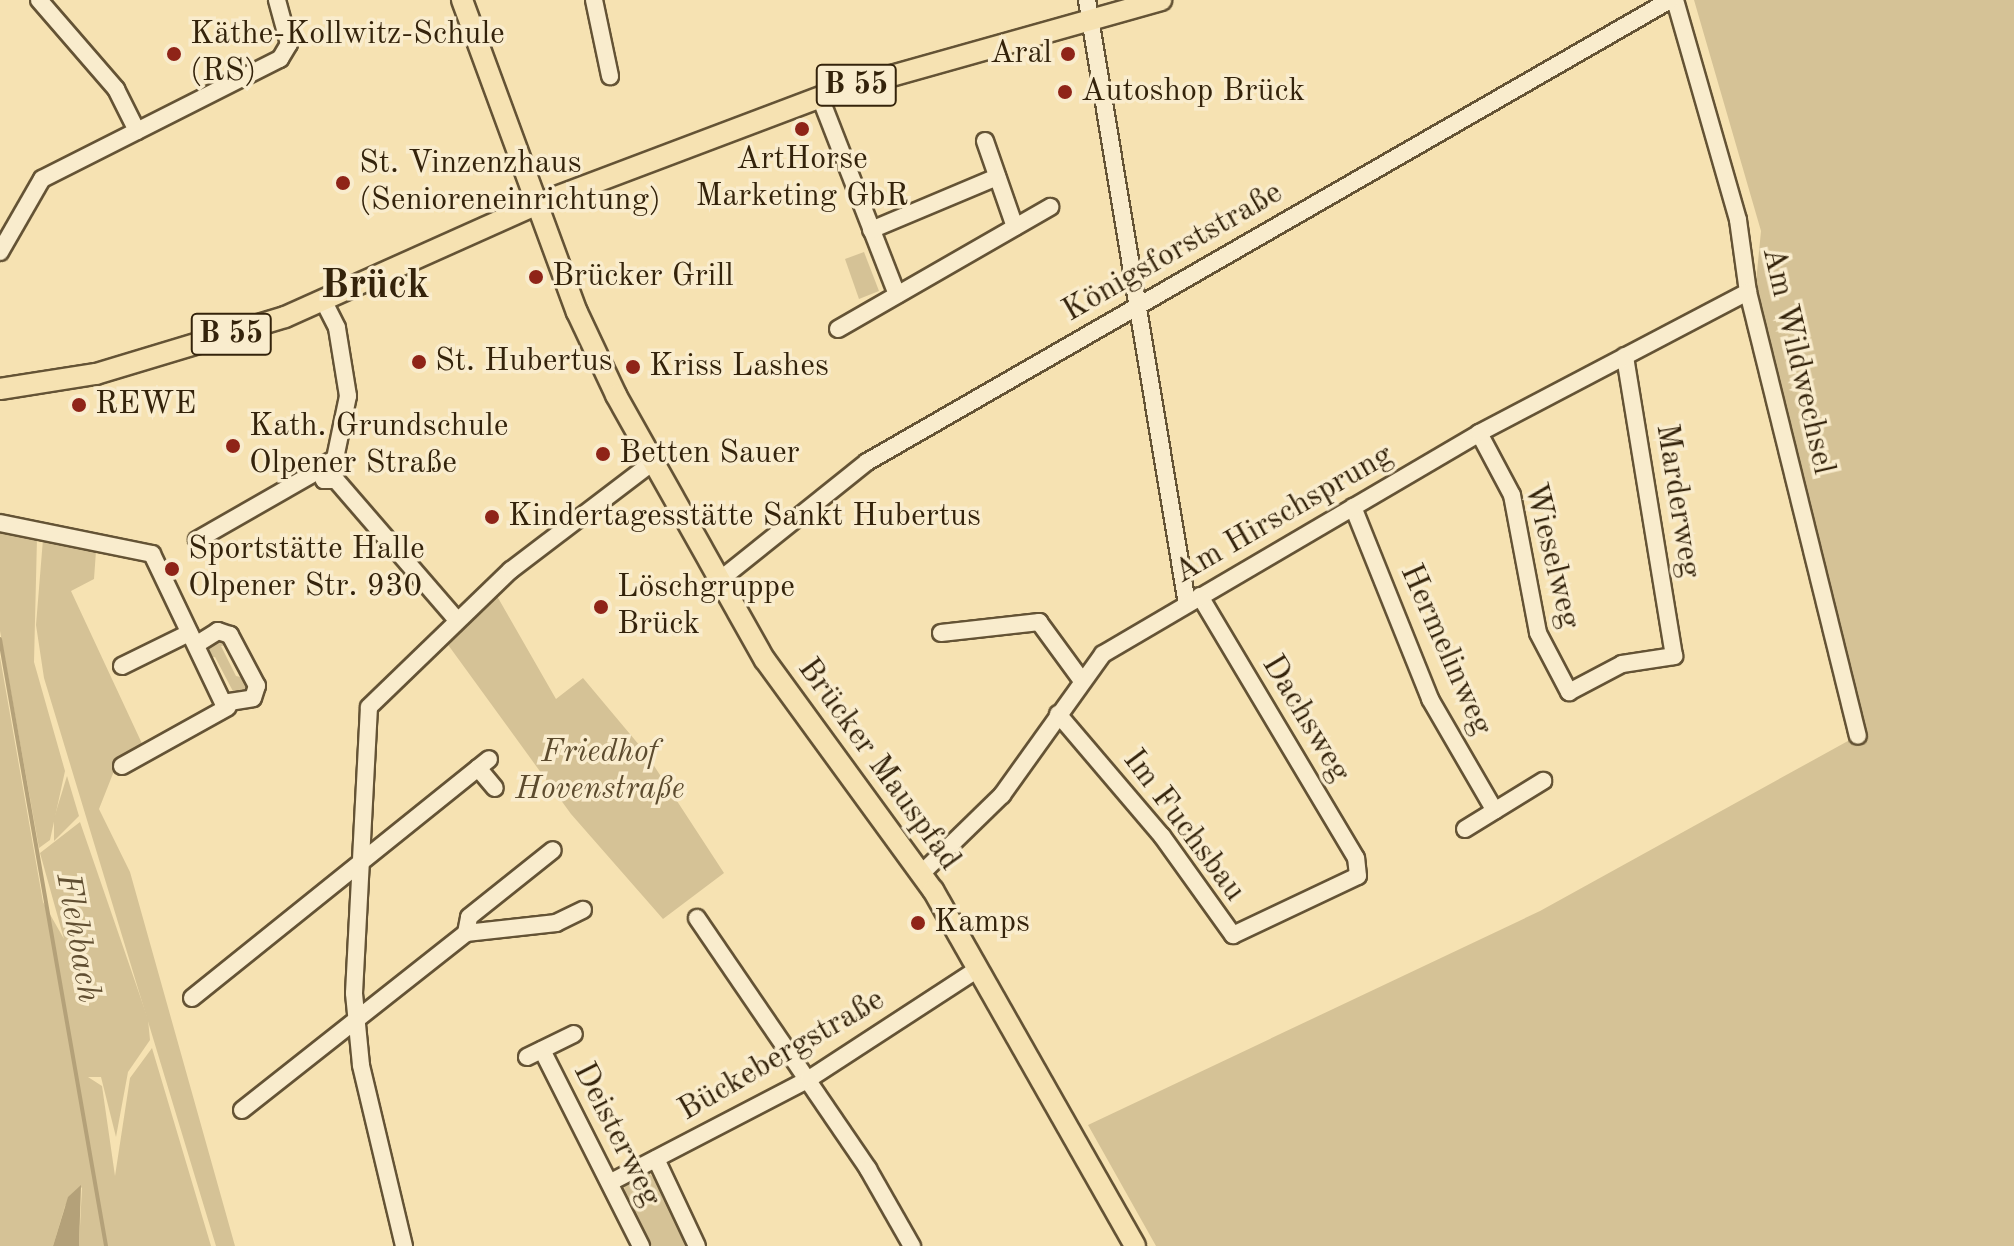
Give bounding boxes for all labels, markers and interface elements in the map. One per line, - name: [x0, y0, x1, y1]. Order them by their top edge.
- place label: Käthe-Kollwitz-Schule (RS): [190, 17, 505, 92]
- place label: Aral: [990, 35, 1052, 73]
- marker: Käthe-Kollwitz-Schule (RS): [165, 45, 183, 63]
- marker: Aral: [1059, 45, 1077, 63]
- road number: B 55: [814, 59, 898, 111]
- place label: Autoshop Brück: [1081, 73, 1305, 111]
- marker: Autoshop Brück: [1056, 83, 1074, 101]
- marker: ArtHorse Marketing GbR: [793, 120, 811, 138]
- place label: ArtHorse Marketing GbR: [696, 142, 908, 217]
- place label: St. Vinzenzhaus (Senioreneinrichtung): [359, 146, 661, 221]
- marker: St. Vinzenzhaus (Senioreneinrichtung): [334, 174, 352, 192]
- street label: Königsforststraße: [1056, 175, 1290, 331]
- street label: Am Wildwechsel: [1752, 244, 1842, 478]
- place label: Brücker Grill: [552, 258, 734, 296]
- district label: Brück: [321, 263, 429, 311]
- marker: Brücker Grill: [527, 268, 545, 286]
- road number: B 55: [189, 308, 273, 360]
- place label: St. Hubertus: [435, 343, 613, 381]
- place label: Kriss Lashes: [649, 348, 829, 386]
- marker: St. Hubertus: [410, 353, 428, 371]
- marker: Kriss Lashes: [624, 358, 642, 376]
- place label: REWE: [95, 386, 196, 424]
- marker: REWE: [70, 396, 88, 414]
- place label: Kath. Grundschule Olpener Straße: [249, 409, 508, 484]
- street label: Marderweg: [1646, 421, 1708, 581]
- place label: Betten Sauer: [619, 435, 800, 473]
- marker: Kath. Grundschule Olpener Straße: [224, 437, 242, 455]
- street label: Am Hirschsprung: [1168, 437, 1400, 593]
- marker: Betten Sauer: [594, 445, 612, 463]
- street label: Wieselweg: [1514, 479, 1588, 633]
- place label: Kindertagesstätte Sankt Hubertus: [508, 498, 981, 536]
- marker: Kindertagesstätte Sankt Hubertus: [483, 508, 501, 526]
- place label: Sportstätte Halle Olpener Str. 930: [188, 532, 425, 607]
- street label: Hermelinweg: [1390, 559, 1500, 741]
- marker: Sportstätte Halle Olpener Str. 930: [163, 560, 181, 578]
- place label: Löschgruppe Brück: [617, 570, 795, 645]
- marker: Löschgruppe Brück: [592, 598, 610, 616]
- street label: Dachsweg: [1252, 649, 1358, 789]
- street label: Brücker Mauspfad: [788, 651, 968, 879]
- park label: Friedhof Hovenstraße: [515, 735, 685, 810]
- street label: Im Fuchsbau: [1113, 742, 1253, 910]
- water label: Flehbach: [46, 870, 108, 1006]
- place label: Kamps: [934, 904, 1030, 942]
- marker: Kamps: [909, 914, 927, 932]
- street label: Bückebergstraße: [672, 981, 892, 1131]
- street label: Deisterweg: [563, 1057, 669, 1213]

